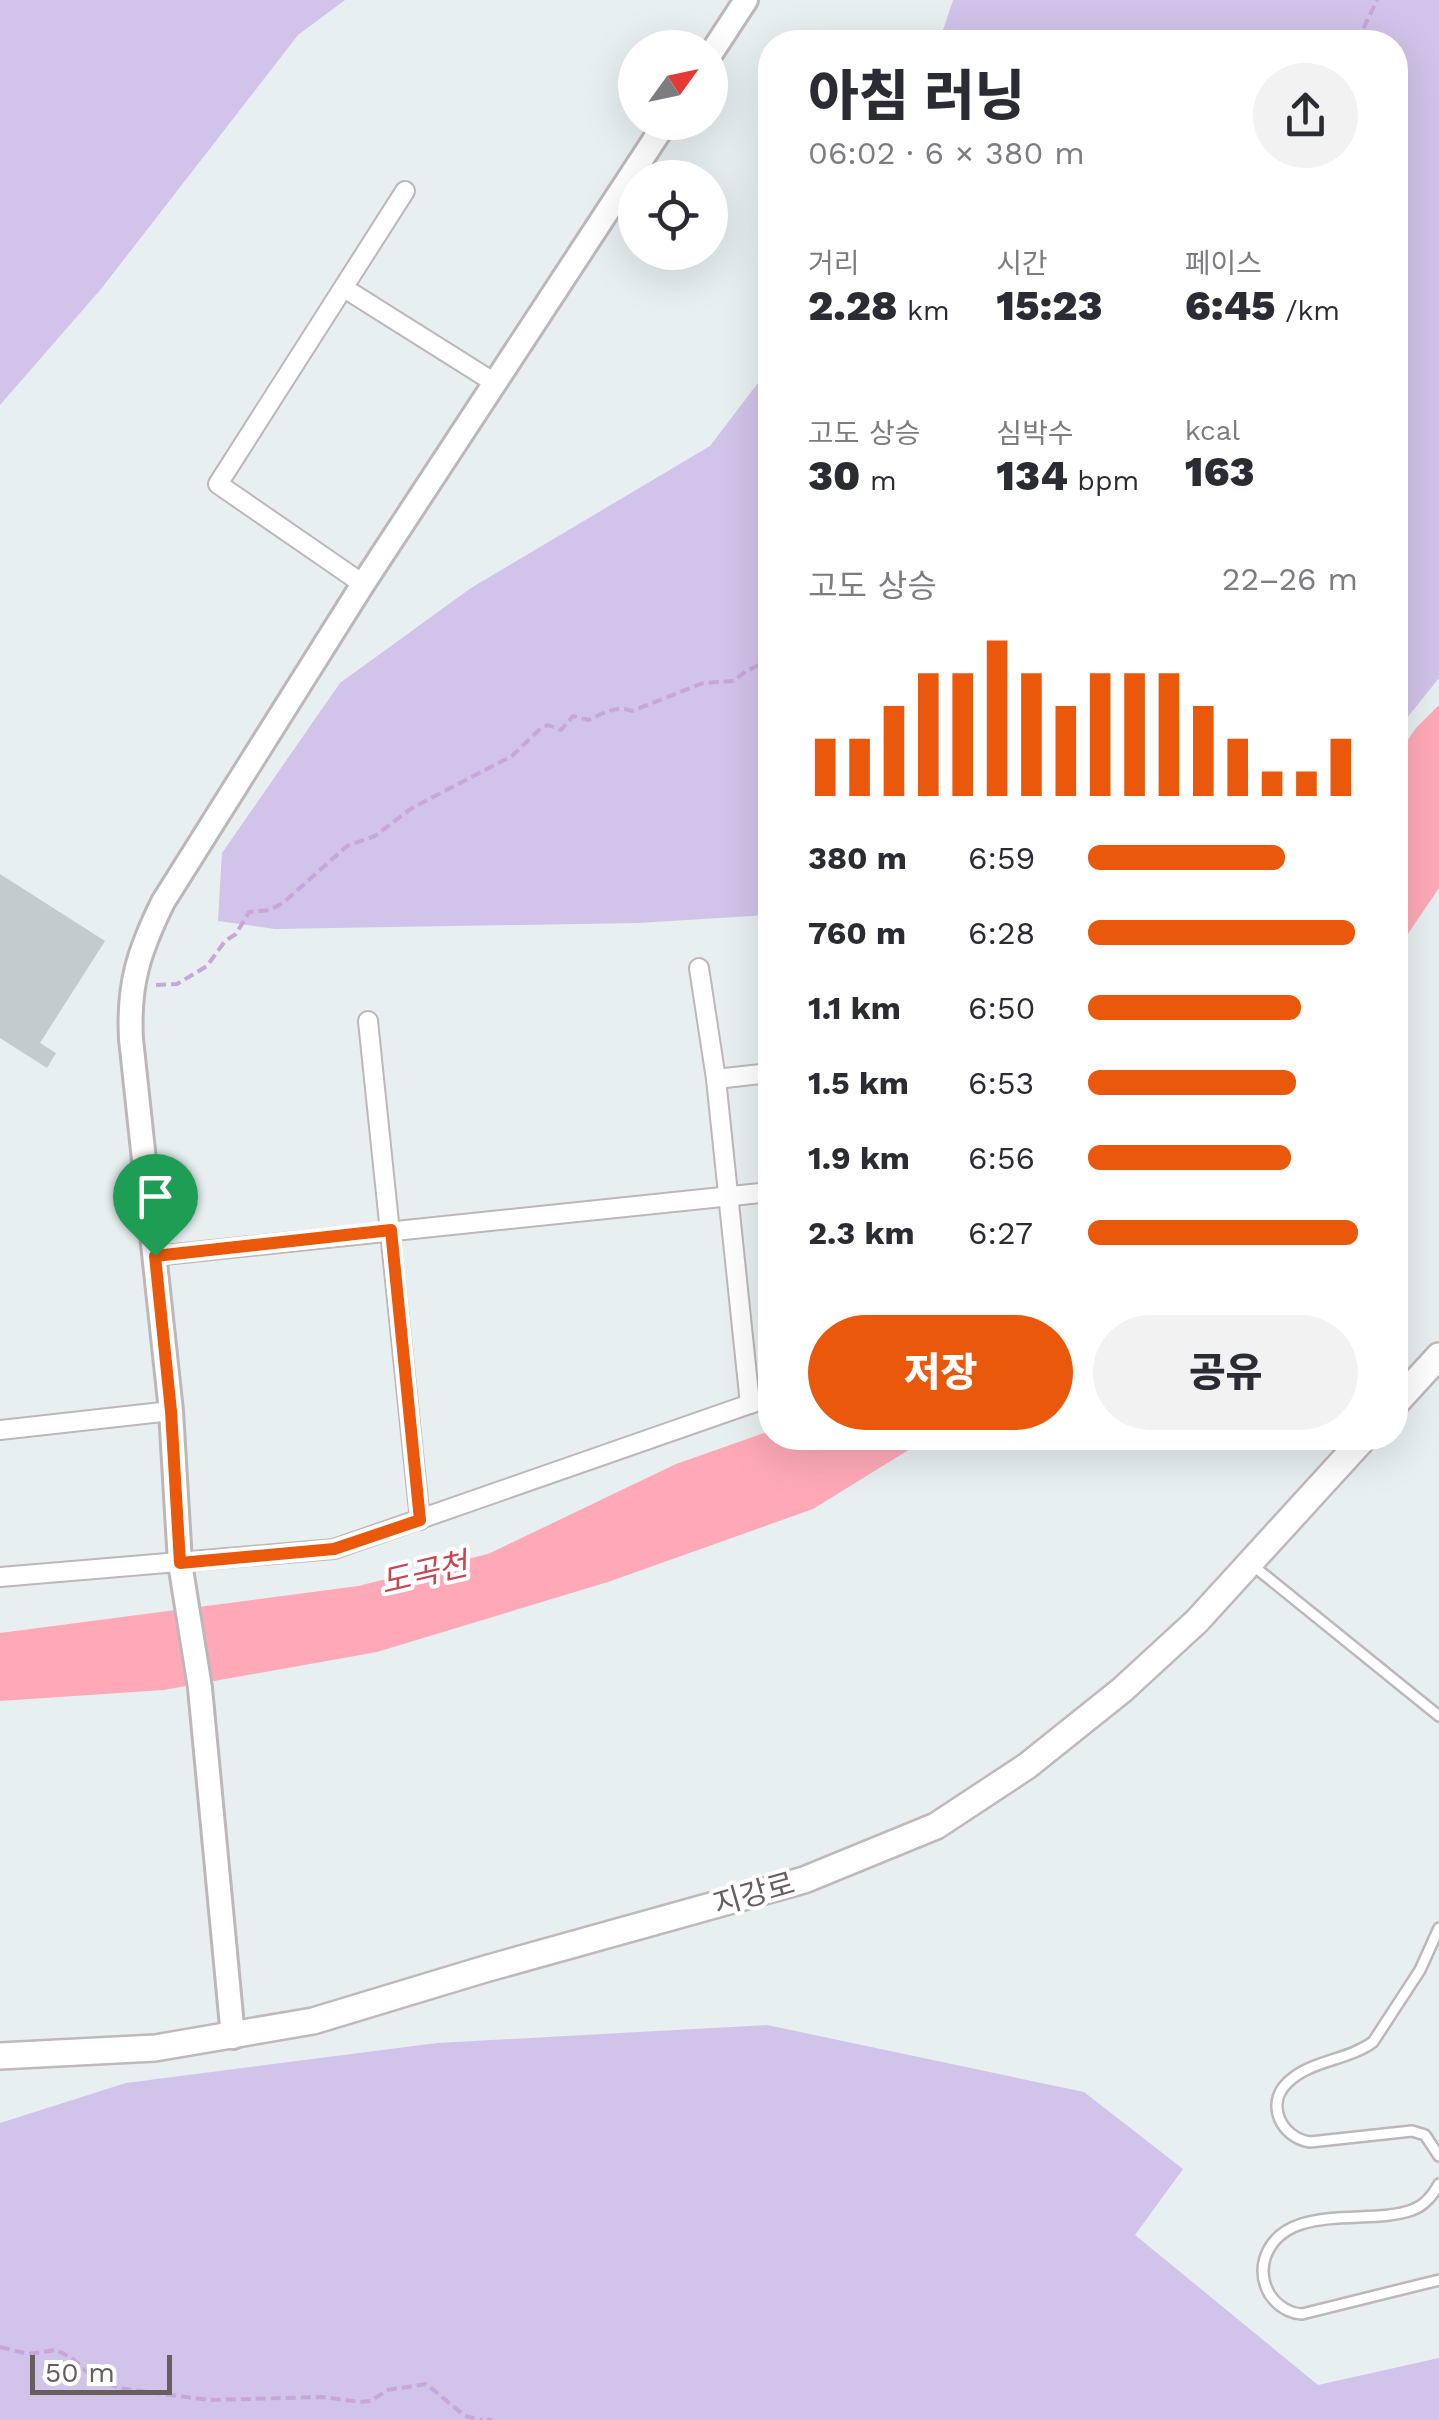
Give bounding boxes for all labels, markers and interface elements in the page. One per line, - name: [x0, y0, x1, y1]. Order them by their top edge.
- north arrow: [618, 30, 728, 140]
- map controls: [618, 30, 728, 270]
- button: share: [1253, 63, 1358, 168]
- text: 아침 러닝: [808, 64, 1025, 128]
- text: 06:02 · 6 × 380 m: [808, 134, 1085, 172]
- button: locate: [618, 160, 728, 270]
- text: 거리: [808, 247, 860, 280]
- text: 시간: [996, 247, 1048, 280]
- text: 페이스: [1185, 247, 1262, 280]
- text: 2.28: [808, 281, 898, 330]
- text: 15:23: [996, 281, 1103, 330]
- text: 6:45: [1185, 281, 1276, 330]
- text: km: [898, 294, 950, 327]
- text: /km: [1276, 294, 1340, 327]
- text: kcal: [1185, 414, 1240, 447]
- text: 고도 상승: [808, 417, 921, 450]
- text: 심박수: [996, 417, 1074, 450]
- text: 163: [1185, 447, 1254, 496]
- text: 30: [808, 451, 860, 500]
- text: 134: [996, 451, 1068, 500]
- text: m: [860, 464, 897, 497]
- text: bpm: [1068, 464, 1139, 497]
- text: 22–26 m: [1222, 560, 1358, 598]
- text: 고도 상승: [808, 567, 937, 605]
- text: 380 m: [808, 839, 907, 877]
- text: 6:59: [968, 839, 1035, 877]
- text: 760 m: [808, 914, 906, 952]
- text: 6:28: [968, 914, 1035, 952]
- text: 1.1 km: [808, 989, 901, 1027]
- text: 6:50: [968, 989, 1035, 1027]
- text: 1.5 km: [808, 1064, 909, 1102]
- text: 6:53: [968, 1064, 1034, 1102]
- text: 1.9 km: [808, 1139, 910, 1177]
- text: 6:56: [968, 1139, 1035, 1177]
- pin: [113, 1154, 198, 1257]
- icon: arrive: [128, 1169, 183, 1224]
- text: 2.3 km: [808, 1214, 915, 1252]
- text: 6:27: [968, 1214, 1033, 1252]
- button: 저장: [808, 1315, 1073, 1430]
- button: 공유: [1093, 1315, 1358, 1430]
- water label: 도곡천: [377, 1544, 475, 1601]
- street label: 지강로: [709, 1865, 798, 1922]
- scale bar: [30, 2350, 172, 2394]
- text: 50 m: [45, 2356, 115, 2389]

